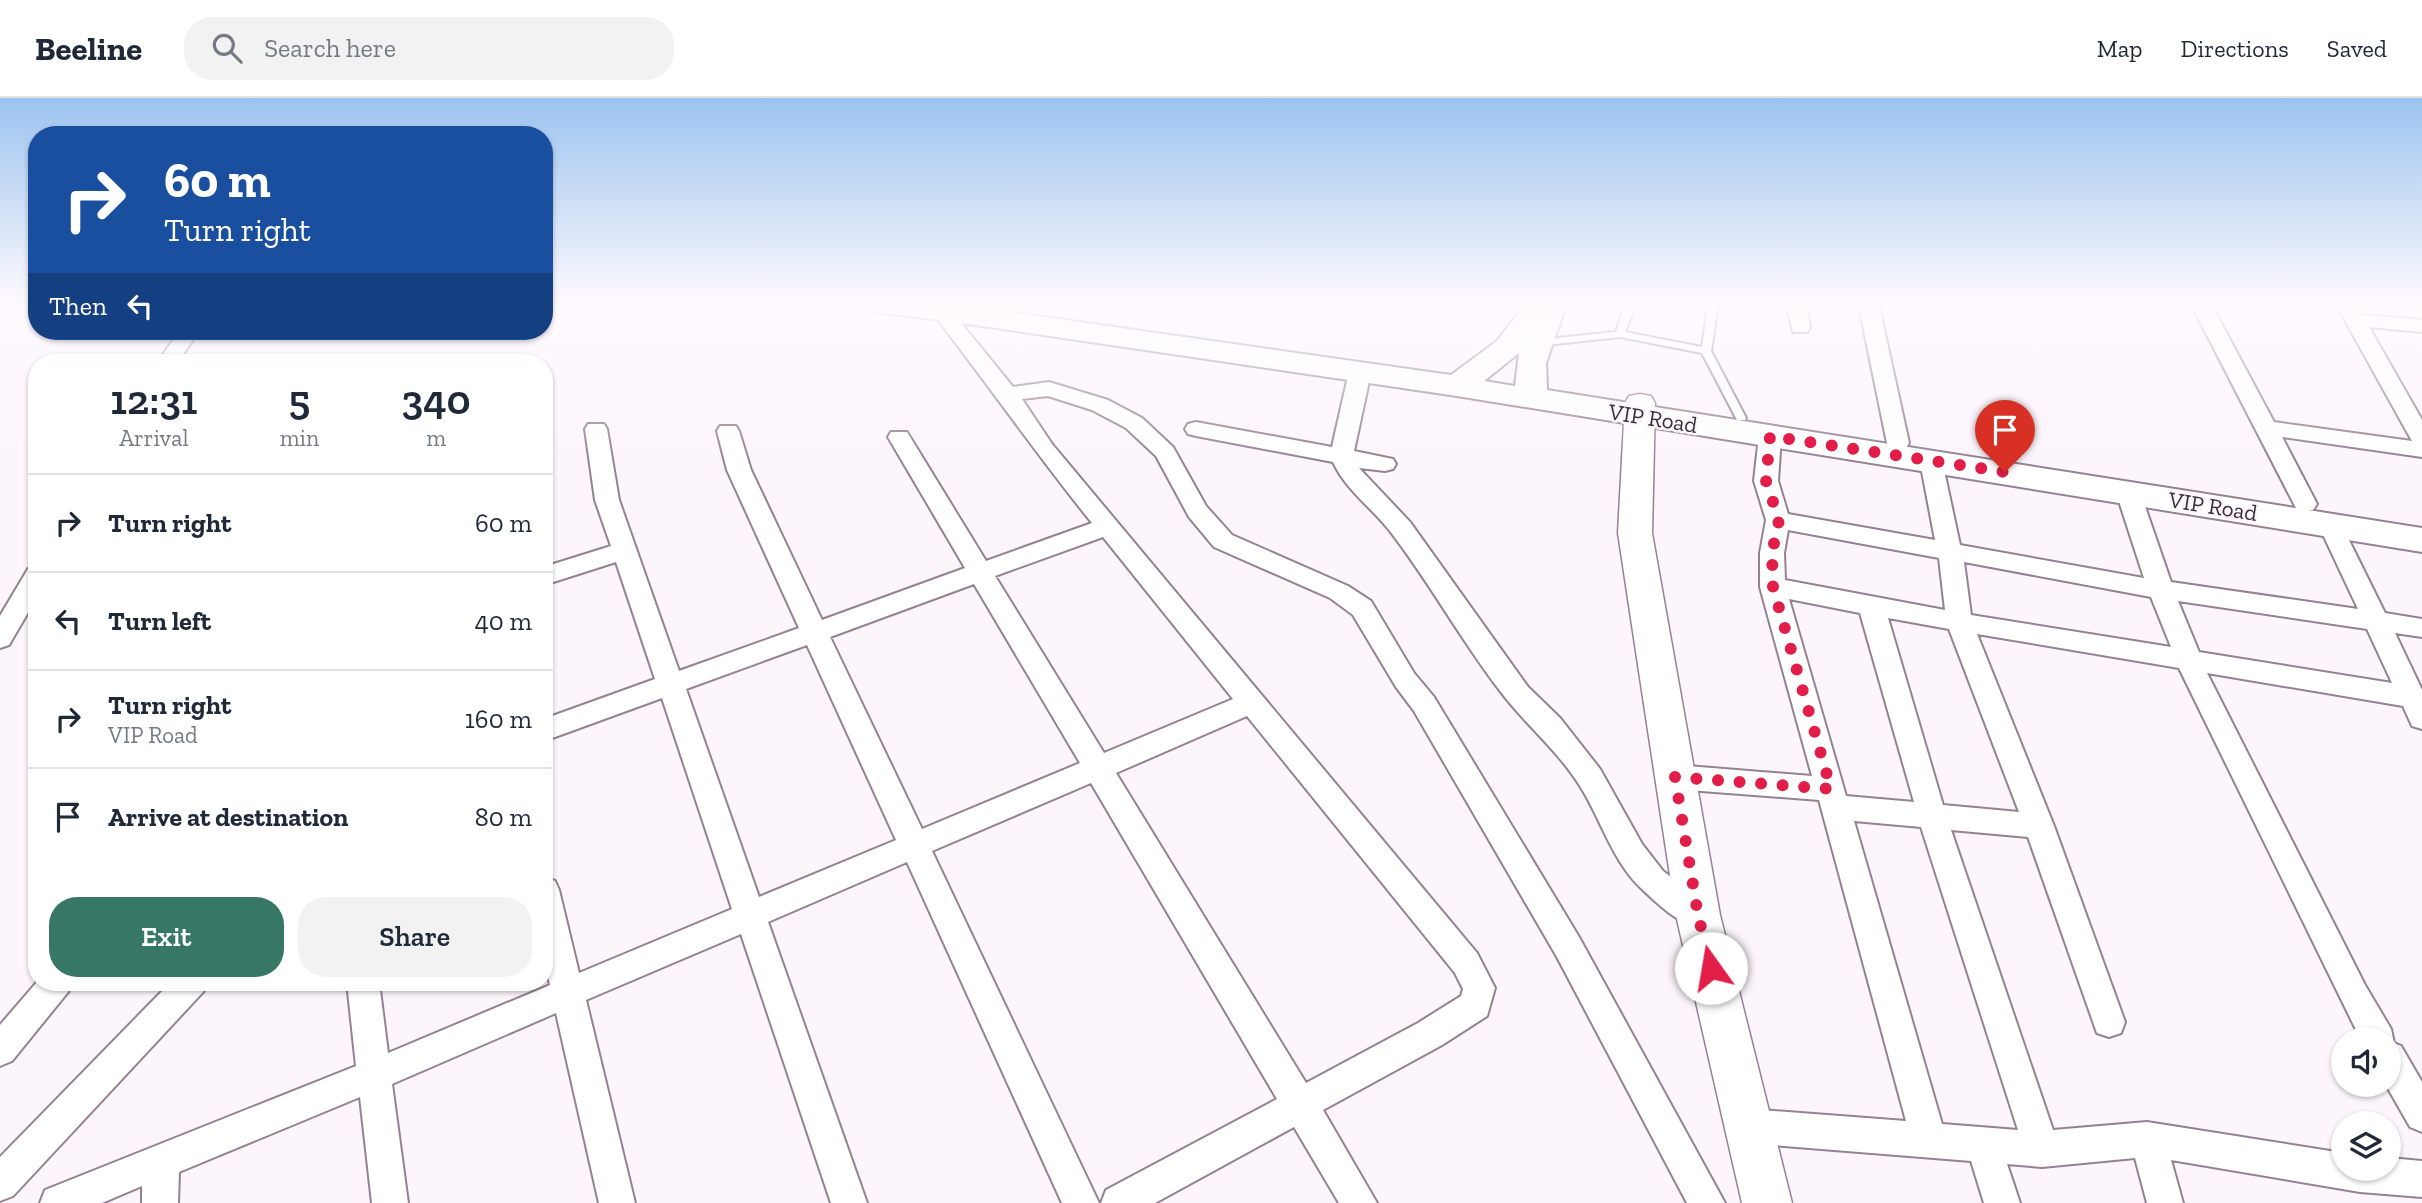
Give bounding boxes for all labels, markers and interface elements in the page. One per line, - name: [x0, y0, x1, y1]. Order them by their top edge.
- search box: [184, 17, 674, 80]
- text: Beeline: [35, 29, 142, 68]
- icon: search: [208, 29, 246, 67]
- text: Search here: [264, 32, 396, 64]
- text: Map: [2097, 34, 2143, 63]
- text: Directions: [2181, 34, 2289, 63]
- text: Saved: [2327, 34, 2387, 63]
- text: 60 m: [164, 151, 271, 210]
- icon: right: [49, 154, 140, 245]
- text: Turn right: [164, 211, 311, 249]
- icon: left: [121, 287, 159, 325]
- text: Then: [49, 290, 107, 322]
- text: 12:31: [110, 374, 198, 425]
- text: 5: [289, 374, 310, 425]
- text: 340: [401, 374, 471, 425]
- street label: VIP Road: [1606, 397, 1700, 439]
- pin: [1975, 400, 2035, 472]
- icon: arrive: [1986, 411, 2024, 449]
- text: Arrival: [119, 424, 189, 452]
- text: min: [280, 424, 319, 452]
- text: m: [426, 424, 446, 452]
- street label: VIP Road: [2166, 485, 2260, 527]
- icon: right: [49, 504, 87, 542]
- text: Turn right: [108, 507, 231, 539]
- text: 60 m: [475, 507, 532, 539]
- icon: left: [49, 602, 87, 640]
- text: Turn left: [108, 605, 211, 637]
- text: 40 m: [475, 605, 532, 637]
- text: Turn right: [108, 689, 231, 721]
- icon: right: [49, 700, 87, 738]
- text: 160 m: [465, 703, 532, 735]
- text: VIP Road: [108, 721, 198, 749]
- icon: arrive: [49, 798, 87, 836]
- text: Arrive at destination: [108, 801, 348, 833]
- text: 80 m: [475, 801, 532, 833]
- button: Exit: [49, 897, 284, 977]
- button: Share: [298, 897, 532, 977]
- position arrow: [1674, 931, 1748, 1005]
- map controls: [2331, 1027, 2401, 1181]
- button: sound: [2331, 1027, 2401, 1097]
- button: layers: [2331, 1111, 2401, 1181]

